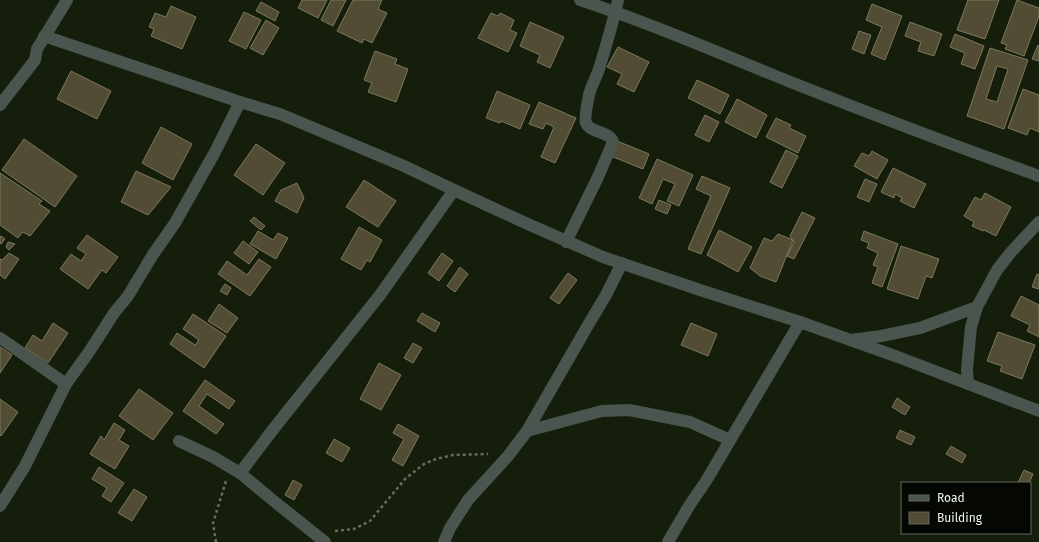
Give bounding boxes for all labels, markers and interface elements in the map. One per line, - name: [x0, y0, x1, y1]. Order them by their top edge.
- legend: [901, 482, 1031, 534]
- text: Road: [937, 491, 965, 505]
- text: Building: [937, 511, 983, 525]

